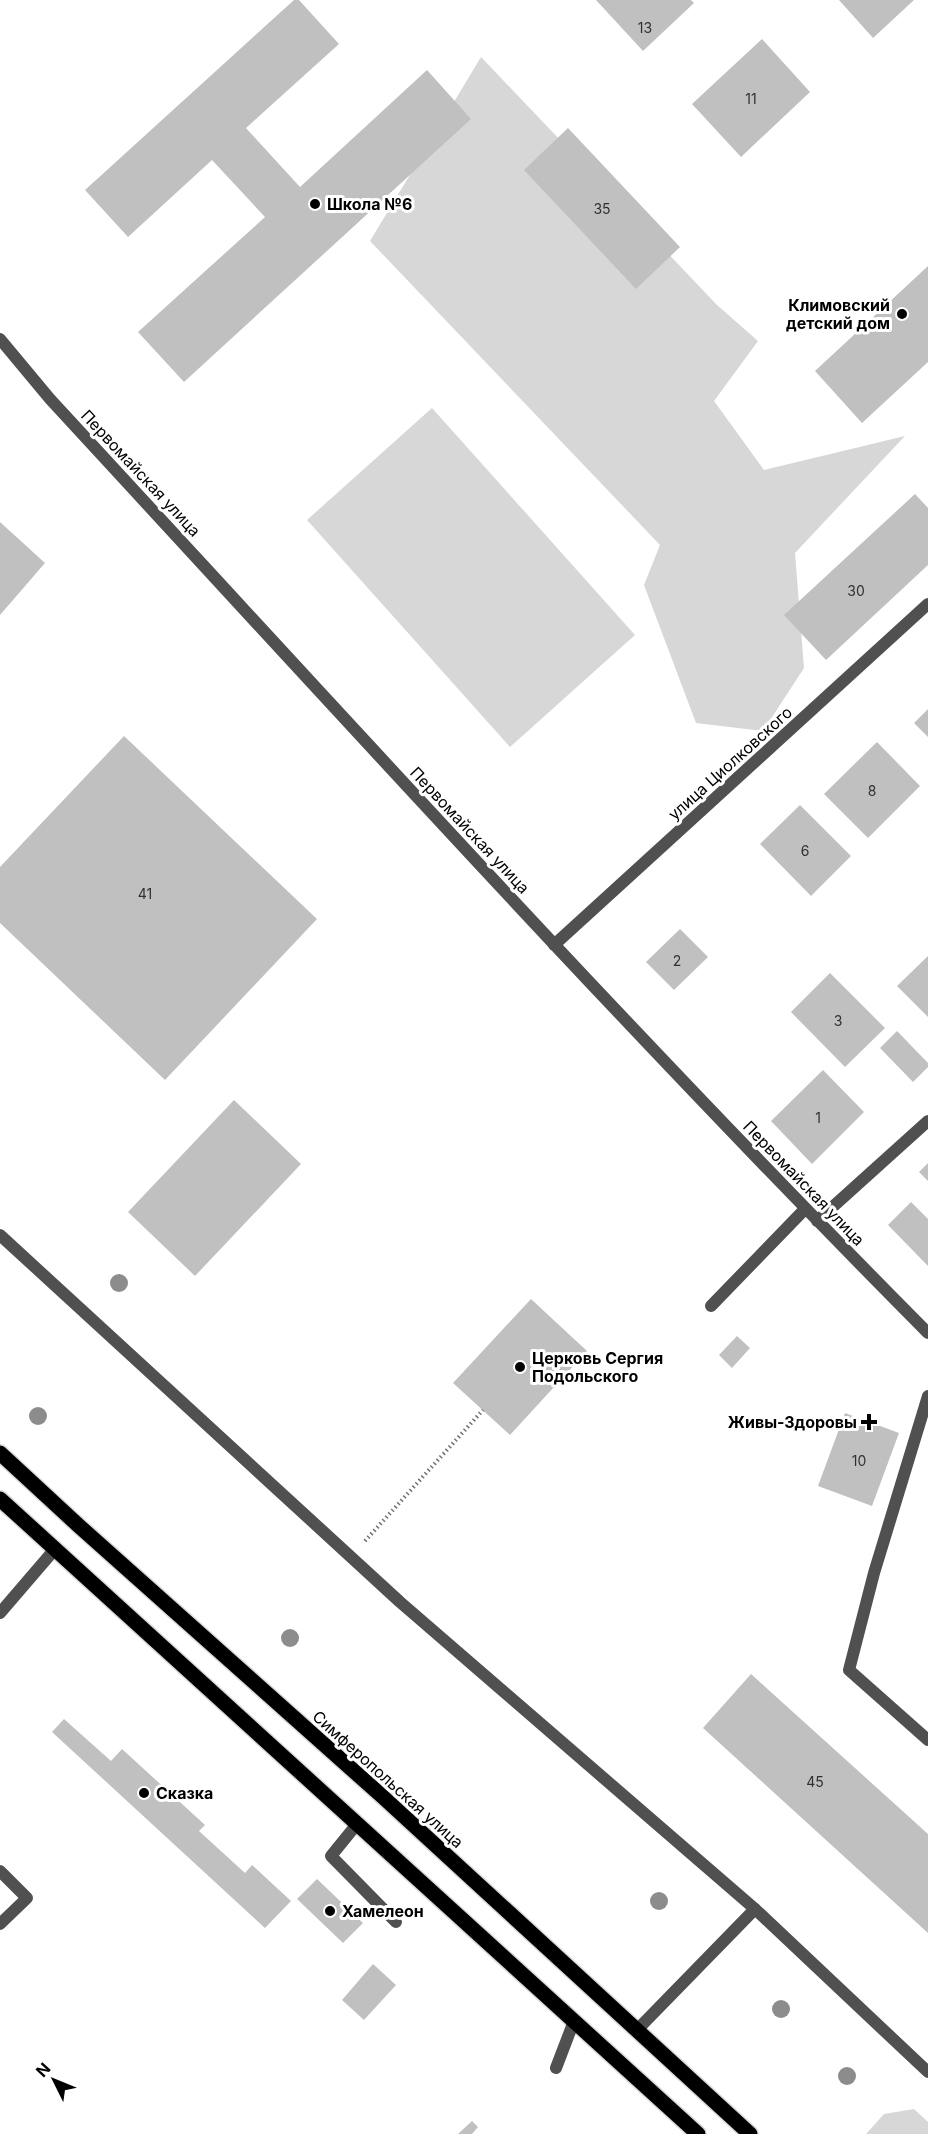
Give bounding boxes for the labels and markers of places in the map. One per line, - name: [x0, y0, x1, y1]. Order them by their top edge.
- place label: Школа №6: [327, 194, 412, 214]
- marker: Школа №6: [308, 197, 322, 211]
- place label: Климовский детский дом: [786, 295, 890, 333]
- marker: Климовский детский дом: [895, 307, 909, 321]
- place label: Церковь Сергия Подольского: [532, 1348, 663, 1386]
- marker: Церковь Сергия Подольского: [513, 1360, 527, 1374]
- place label: Живы-Здоровы: [728, 1412, 857, 1432]
- marker: Живы-Здоровы: [862, 1415, 876, 1429]
- place label: Сказка: [156, 1783, 213, 1803]
- marker: Сказка: [137, 1786, 151, 1800]
- place label: Хамелеон: [342, 1901, 424, 1921]
- marker: Хамелеон: [323, 1904, 337, 1918]

